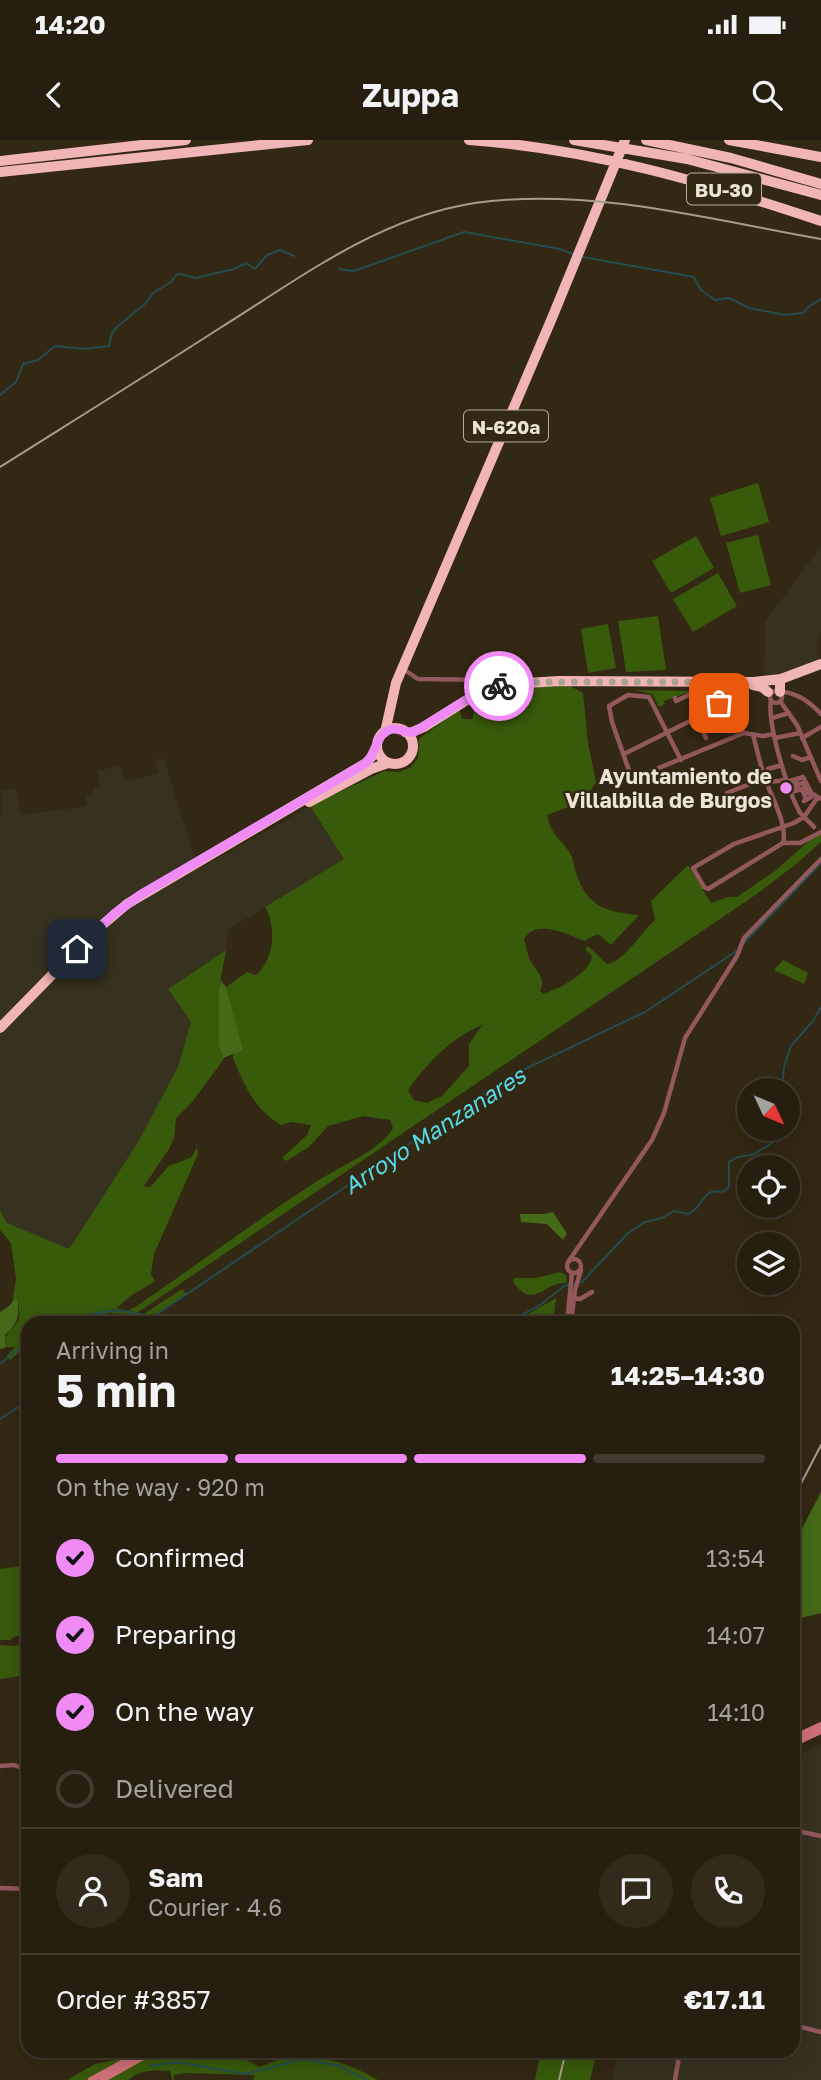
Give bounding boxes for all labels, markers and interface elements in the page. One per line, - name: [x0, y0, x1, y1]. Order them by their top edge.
- text: 14:20: [35, 9, 106, 40]
- icon: back: [35, 76, 73, 114]
- text: Zuppa: [362, 76, 459, 114]
- icon: search: [748, 76, 786, 114]
- road number: BU-30: [687, 174, 761, 204]
- road number: N-620a: [464, 410, 548, 442]
- courier: [464, 651, 534, 721]
- icon: bike: [480, 667, 518, 705]
- pin: [689, 673, 749, 733]
- icon: bag: [700, 684, 738, 722]
- place label: Ayuntamiento de Villalbilla de Burgos: [565, 763, 772, 813]
- marker: Ayuntamiento de Villalbilla de Burgos: [778, 780, 794, 796]
- pin: [47, 919, 107, 979]
- icon: home: [58, 930, 96, 968]
- water label: Arroyo Manzanares: [338, 1060, 531, 1199]
- north arrow: [737, 1078, 800, 1141]
- map controls: [737, 1078, 800, 1295]
- button: locate: [737, 1155, 800, 1218]
- button: layers: [737, 1232, 800, 1295]
- text: Arriving in: [56, 1336, 169, 1364]
- text: 14:25–14:30: [611, 1360, 765, 1391]
- text: 5 min: [56, 1362, 176, 1417]
- text: On the way · 920 m: [56, 1473, 265, 1501]
- icon: check: [56, 1539, 94, 1577]
- text: Confirmed: [115, 1542, 245, 1573]
- text: 13:54: [706, 1544, 765, 1572]
- icon: check: [56, 1616, 94, 1654]
- text: Preparing: [115, 1619, 237, 1650]
- text: 14:07: [706, 1621, 765, 1649]
- icon: check: [56, 1693, 94, 1731]
- text: On the way: [115, 1696, 254, 1727]
- text: 14:10: [708, 1698, 765, 1726]
- text: Delivered: [115, 1773, 234, 1804]
- button: person: [56, 1854, 130, 1928]
- button: chat: [599, 1854, 673, 1928]
- button: phone: [691, 1854, 765, 1928]
- text: Sam: [148, 1862, 203, 1893]
- text: Courier · 4.6: [148, 1893, 282, 1921]
- text: Order #3857: [56, 1984, 210, 2015]
- text: €17.11: [684, 1984, 765, 2015]

